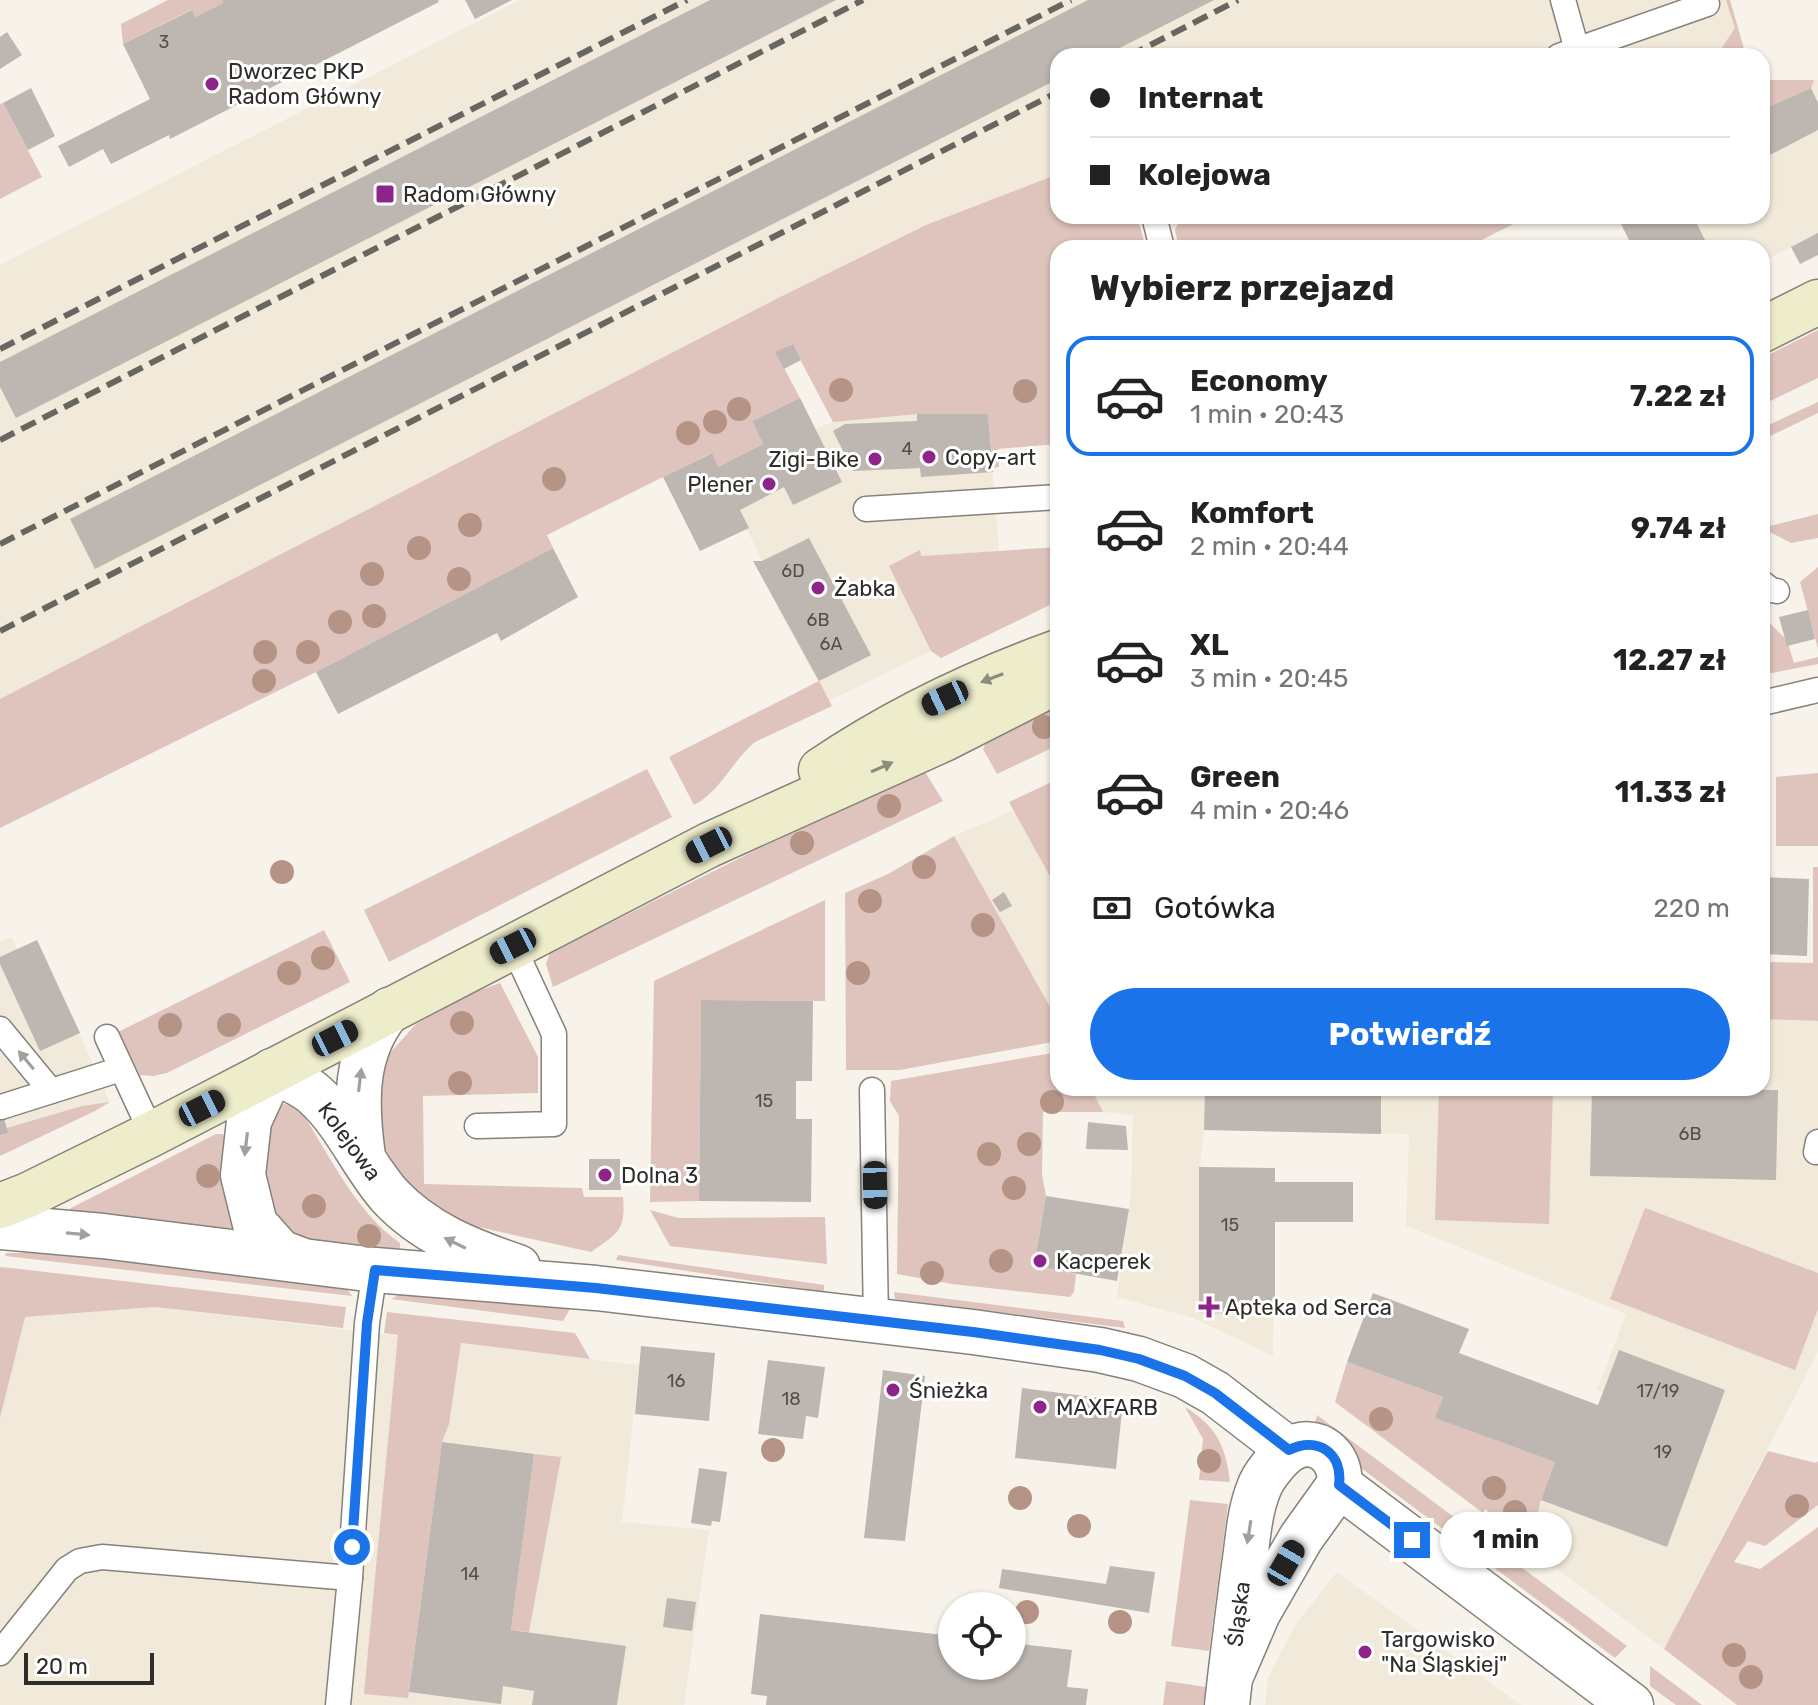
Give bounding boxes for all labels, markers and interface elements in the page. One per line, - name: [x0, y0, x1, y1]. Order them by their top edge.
- house number: 3: [159, 31, 169, 53]
- place label: Dworzec PKP Radom Główny: [228, 58, 381, 110]
- marker: Dworzec PKP Radom Główny: [203, 75, 221, 93]
- text: Internat: [1138, 80, 1263, 116]
- text: Kolejowa: [1138, 157, 1271, 193]
- place label: Radom Główny: [403, 181, 556, 208]
- marker: Radom Główny: [374, 183, 396, 205]
- text: Wybierz przejazd: [1090, 266, 1395, 309]
- icon: car: [1094, 360, 1166, 432]
- text: Economy: [1190, 363, 1328, 399]
- text: 7.22 zł: [1630, 378, 1726, 414]
- text: 1 min · 20:43: [1190, 399, 1344, 430]
- house number: 4: [901, 438, 913, 460]
- place label: Copy-art: [945, 444, 1037, 471]
- place label: Zigi-Bike: [768, 446, 859, 473]
- marker: Copy-art: [920, 448, 938, 466]
- marker: Zigi-Bike: [866, 450, 884, 468]
- place label: Plener: [687, 471, 754, 498]
- marker: Plener: [760, 475, 778, 493]
- icon: car: [1094, 492, 1166, 564]
- text: Komfort: [1190, 495, 1314, 531]
- text: 9.74 zł: [1631, 510, 1726, 546]
- text: 2 min · 20:44: [1190, 531, 1349, 562]
- house number: 6D: [781, 560, 805, 582]
- place label: Żabka: [834, 575, 896, 602]
- marker: Żabka: [809, 579, 827, 597]
- house number: 6B: [807, 609, 829, 631]
- icon: car: [1094, 624, 1166, 696]
- text: XL: [1190, 627, 1229, 663]
- house number: 6A: [820, 633, 842, 655]
- text: 12.27 zł: [1613, 642, 1726, 678]
- text: 3 min · 20:45: [1190, 663, 1349, 694]
- one-way arrow: [980, 672, 1004, 685]
- car: [918, 677, 972, 719]
- icon: car: [1094, 756, 1166, 828]
- text: Green: [1190, 759, 1280, 795]
- one-way arrow: [871, 760, 894, 774]
- text: 11.33 zł: [1615, 774, 1726, 810]
- text: 4 min · 20:46: [1190, 795, 1349, 826]
- car: [682, 823, 736, 867]
- icon: cash: [1090, 886, 1134, 930]
- text: Gotówka: [1154, 890, 1276, 926]
- text: 220 m: [1653, 893, 1730, 924]
- car: [486, 924, 540, 968]
- button: Potwierdź: [1090, 988, 1730, 1080]
- car: [308, 1016, 362, 1060]
- one-way arrow: [18, 1050, 35, 1070]
- one-way arrow: [353, 1067, 366, 1092]
- car: [175, 1086, 229, 1130]
- house number: 15: [755, 1090, 773, 1112]
- street label: Kolejowa: [312, 1097, 387, 1186]
- house number: 6B: [1679, 1123, 1701, 1145]
- one-way arrow: [239, 1132, 252, 1157]
- car: [863, 1161, 887, 1209]
- place label: Dolna 3: [621, 1162, 698, 1189]
- marker: Dolna 3: [596, 1166, 614, 1184]
- house number: 15: [1221, 1214, 1239, 1236]
- one-way arrow: [66, 1228, 91, 1241]
- one-way arrow: [443, 1236, 466, 1250]
- place label: Kacperek: [1056, 1248, 1151, 1275]
- marker: Kacperek: [1031, 1252, 1049, 1270]
- place label: Apteka od Serca: [1225, 1294, 1392, 1321]
- marker: Apteka od Serca: [1200, 1298, 1218, 1316]
- house number: 16: [667, 1370, 685, 1392]
- place label: Śnieżka: [909, 1377, 988, 1404]
- house number: 17/19: [1637, 1380, 1679, 1402]
- marker: Śnieżka: [884, 1381, 902, 1399]
- house number: 18: [781, 1388, 801, 1410]
- place label: MAXFARB: [1056, 1394, 1158, 1421]
- marker: MAXFARB: [1031, 1398, 1049, 1416]
- house number: 19: [1654, 1441, 1672, 1463]
- callout: 1 min: [1440, 1512, 1572, 1568]
- one-way arrow: [1242, 1520, 1255, 1545]
- route end: [1394, 1522, 1430, 1558]
- text: 1 min: [1473, 1524, 1539, 1555]
- route start: [334, 1529, 370, 1565]
- car: [1264, 1536, 1308, 1590]
- house number: 14: [461, 1563, 479, 1585]
- street label: Śląska: [1221, 1580, 1256, 1648]
- map controls: [938, 1592, 1026, 1680]
- button: locate: [938, 1592, 1026, 1680]
- place label: Targowisko "Na Śląskiej": [1381, 1626, 1507, 1678]
- marker: Targowisko "Na Śląskiej": [1356, 1643, 1374, 1661]
- scale bar: [24, 1649, 154, 1685]
- text: 20 m: [36, 1653, 88, 1680]

